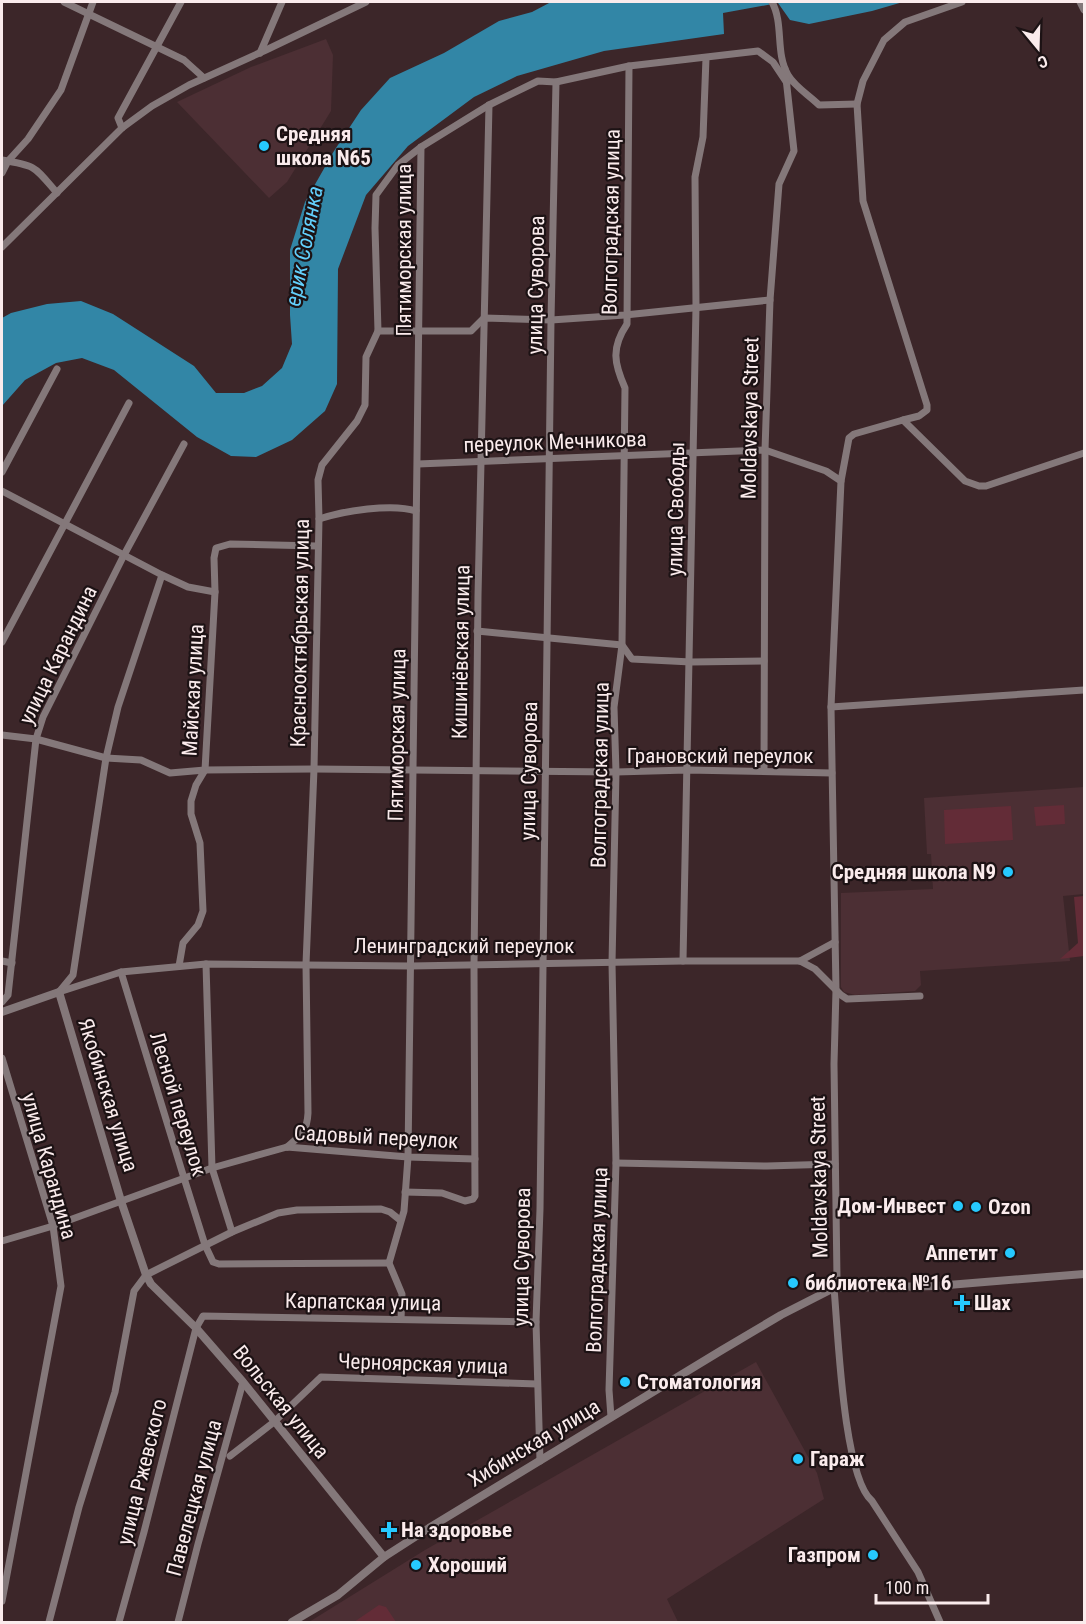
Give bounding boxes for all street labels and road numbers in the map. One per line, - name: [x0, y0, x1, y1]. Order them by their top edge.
- street label: Волгоградская улица: [597, 129, 625, 315]
- street label: Пятиморская улица: [392, 164, 416, 336]
- street label: улица Суворова: [523, 215, 549, 355]
- street label: Moldavskaya Street: [737, 337, 763, 499]
- street label: переулок Мечникова: [463, 427, 647, 457]
- street label: улица Свободы: [663, 442, 689, 576]
- street label: Краснооктябрьская улица: [286, 519, 314, 747]
- street label: Кишинёвская улица: [447, 565, 475, 739]
- street label: улица Карандина: [14, 582, 102, 728]
- street label: Майская улица: [178, 623, 208, 757]
- street label: Пятиморская улица: [383, 648, 411, 822]
- street label: Волгоградская улица: [586, 682, 614, 868]
- street label: улица Суворова: [516, 701, 542, 841]
- street label: Грановский переулок: [627, 744, 813, 768]
- street label: Ленинградский переулок: [354, 934, 574, 958]
- street label: Якобинская улица: [73, 1015, 143, 1175]
- street label: Лесной переулок: [145, 1029, 211, 1179]
- street label: улица Карандина: [17, 1090, 81, 1242]
- street label: Moldavskaya Street: [806, 1096, 832, 1258]
- street label: Садовый переулок: [293, 1121, 459, 1153]
- street label: Волгоградская улица: [582, 1167, 612, 1353]
- street label: улица Суворова: [509, 1187, 535, 1327]
- street label: Карпатская улица: [285, 1289, 441, 1315]
- street label: Вольская улица: [228, 1341, 334, 1463]
- street label: Черноярская улица: [338, 1349, 508, 1379]
- street label: Хибинская улица: [464, 1394, 604, 1492]
- street label: улица Ржевского: [112, 1396, 172, 1548]
- street label: Павелецкая улица: [162, 1417, 226, 1579]

